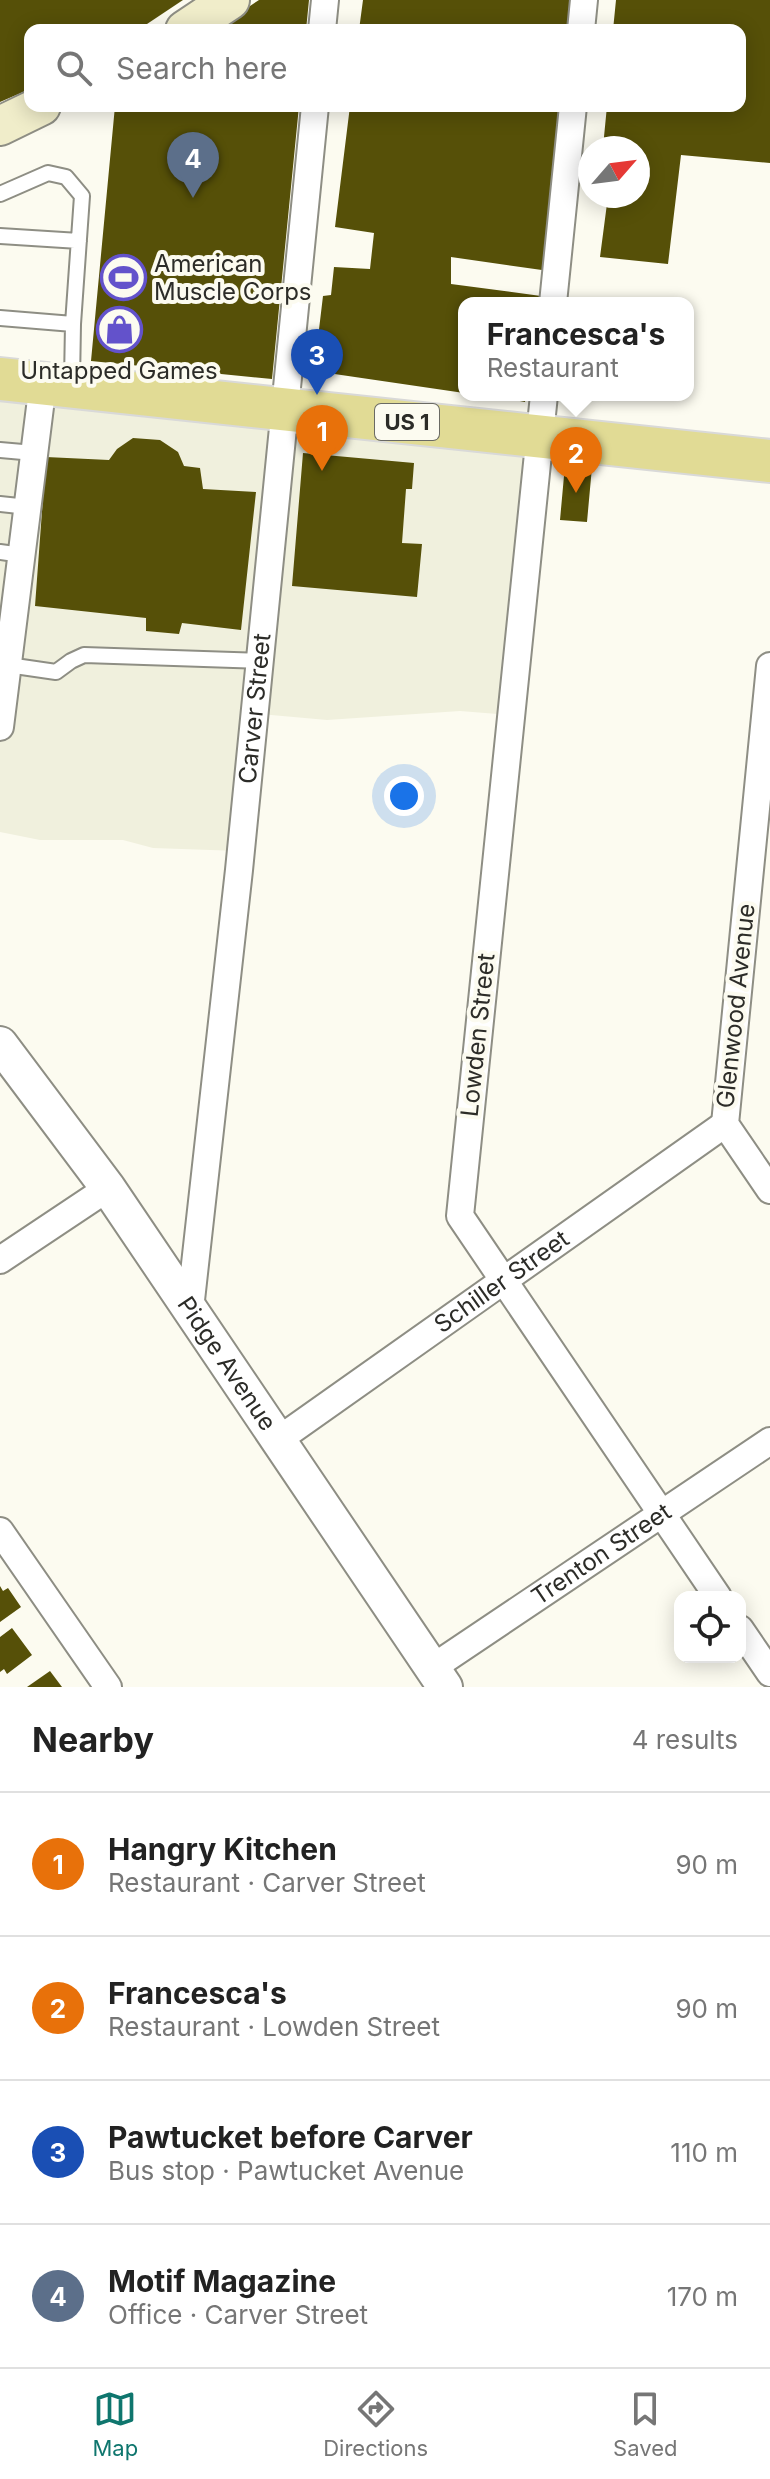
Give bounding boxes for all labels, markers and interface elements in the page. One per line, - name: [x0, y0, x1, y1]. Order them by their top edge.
- search box: [24, 24, 746, 112]
- icon: search: [52, 46, 96, 90]
- text: Search here: [116, 50, 288, 86]
- pin: 4: [167, 132, 219, 198]
- north arrow: [578, 136, 650, 208]
- place label: American Muscle Corps: [154, 249, 312, 306]
- sports icon: American Muscle Corps: [99, 254, 147, 302]
- popup: [458, 297, 694, 401]
- shop icon: Untapped Games: [95, 305, 143, 353]
- text: Francesca's: [487, 316, 665, 352]
- pin: 3: [291, 329, 343, 395]
- text: Restaurant: [487, 352, 619, 383]
- place label: Untapped Games: [20, 356, 218, 385]
- road number: US 1: [375, 404, 439, 440]
- pin: 1: [296, 405, 348, 471]
- pin: 2: [550, 427, 602, 493]
- street label: Carver Street: [233, 632, 276, 785]
- your location: [384, 776, 424, 816]
- street label: Glenwood Avenue: [710, 902, 761, 1110]
- street label: Lowden Street: [455, 952, 501, 1118]
- street label: Schiller Street: [428, 1224, 575, 1339]
- street label: Pidge Avenue: [171, 1291, 283, 1436]
- street label: Trenton Street: [526, 1497, 676, 1611]
- map controls: [674, 1591, 746, 1663]
- button: locate: [674, 1591, 746, 1663]
- text: Nearby: [32, 1719, 154, 1760]
- text: 4 results: [632, 1724, 738, 1755]
- text: Hangry Kitchen: [108, 1831, 337, 1867]
- text: 1: [52, 1849, 64, 1880]
- text: 90 m: [675, 1849, 738, 1880]
- text: Restaurant · Carver Street: [108, 1867, 426, 1898]
- text: Francesca's: [108, 1975, 287, 2011]
- text: 2: [50, 1993, 66, 2024]
- text: 90 m: [675, 1993, 738, 2024]
- text: Restaurant · Lowden Street: [108, 2011, 440, 2042]
- text: Pawtucket before Carver: [108, 2119, 473, 2155]
- text: 3: [50, 2137, 66, 2168]
- text: 110 m: [670, 2137, 738, 2168]
- text: Bus stop · Pawtucket Avenue: [108, 2155, 464, 2186]
- text: Motif Magazine: [108, 2263, 336, 2299]
- text: 4: [49, 2281, 67, 2312]
- text: 170 m: [667, 2281, 738, 2312]
- text: Office · Carver Street: [108, 2299, 368, 2330]
- tab: Map: [93, 2387, 138, 2461]
- tab: Directions: [323, 2387, 428, 2461]
- tab: Saved: [613, 2387, 677, 2461]

